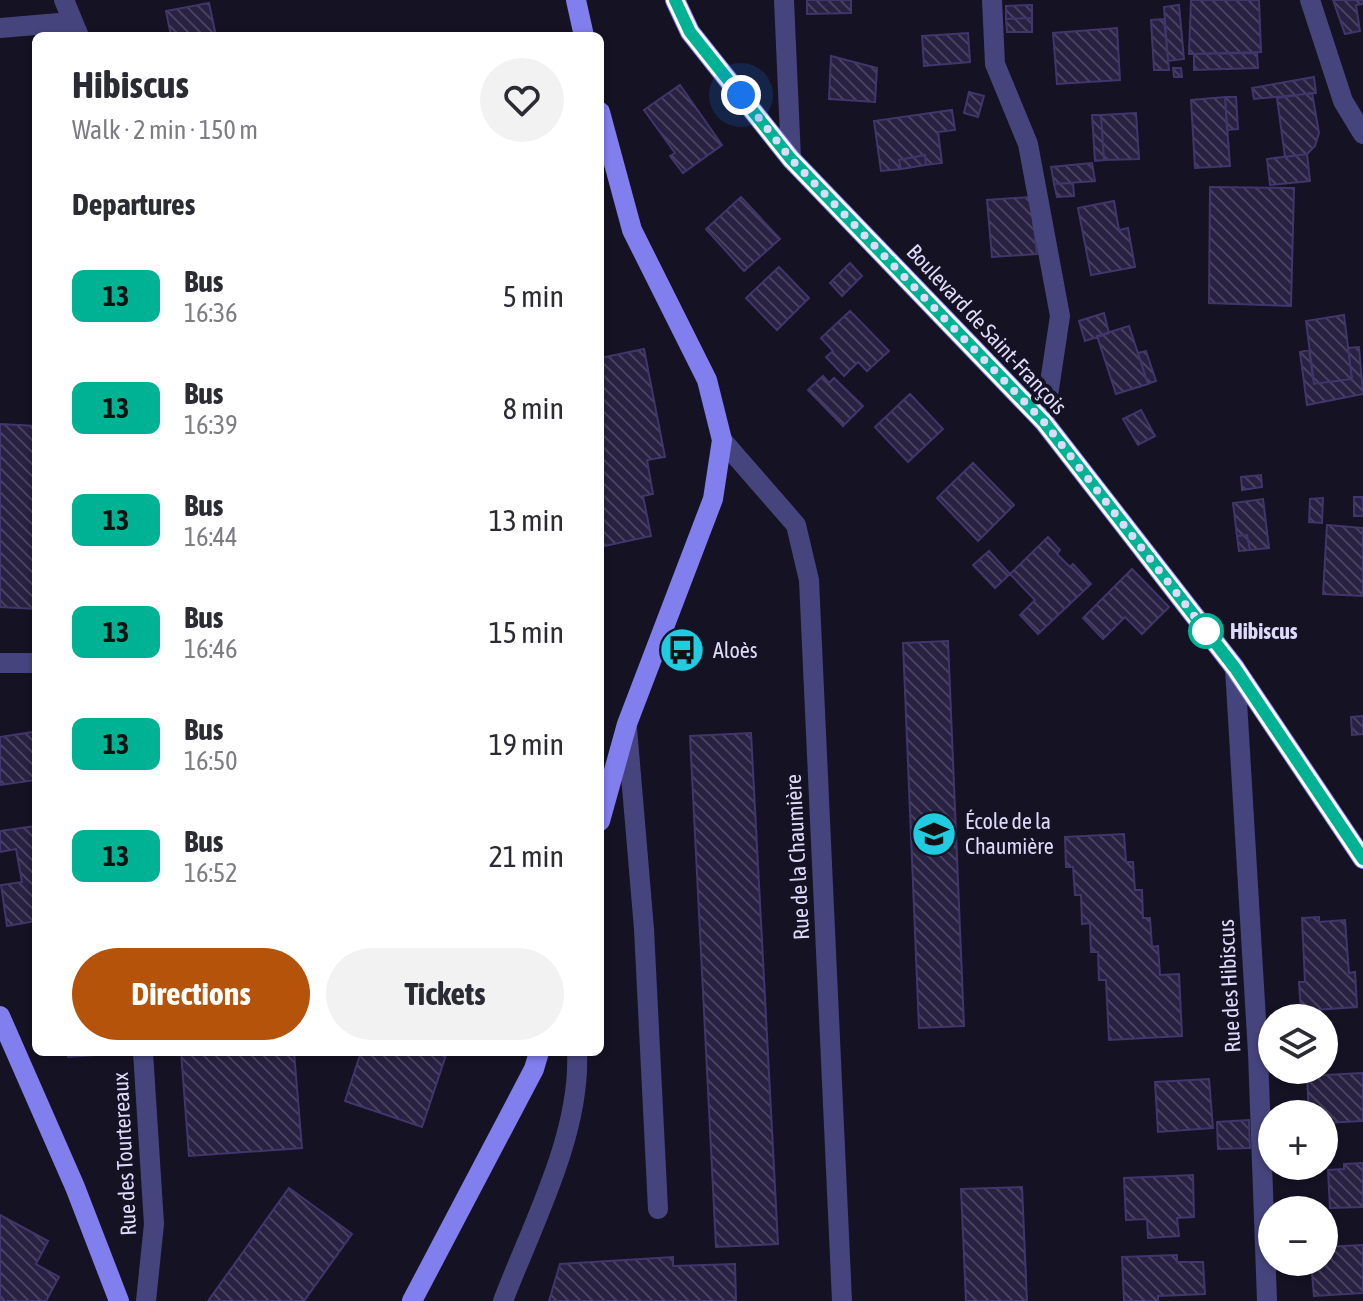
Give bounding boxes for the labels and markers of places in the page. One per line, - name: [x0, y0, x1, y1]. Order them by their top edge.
- marker: Hibiscus: [1189, 614, 1223, 648]
- place label: Hibiscus: [1230, 618, 1298, 644]
- bus stop icon: Aloès: [658, 626, 706, 674]
- place label: Aloès: [713, 637, 758, 663]
- place label: École de la Chaumière: [965, 808, 1054, 859]
- school or university icon: École de la Chaumière: [910, 810, 958, 858]

